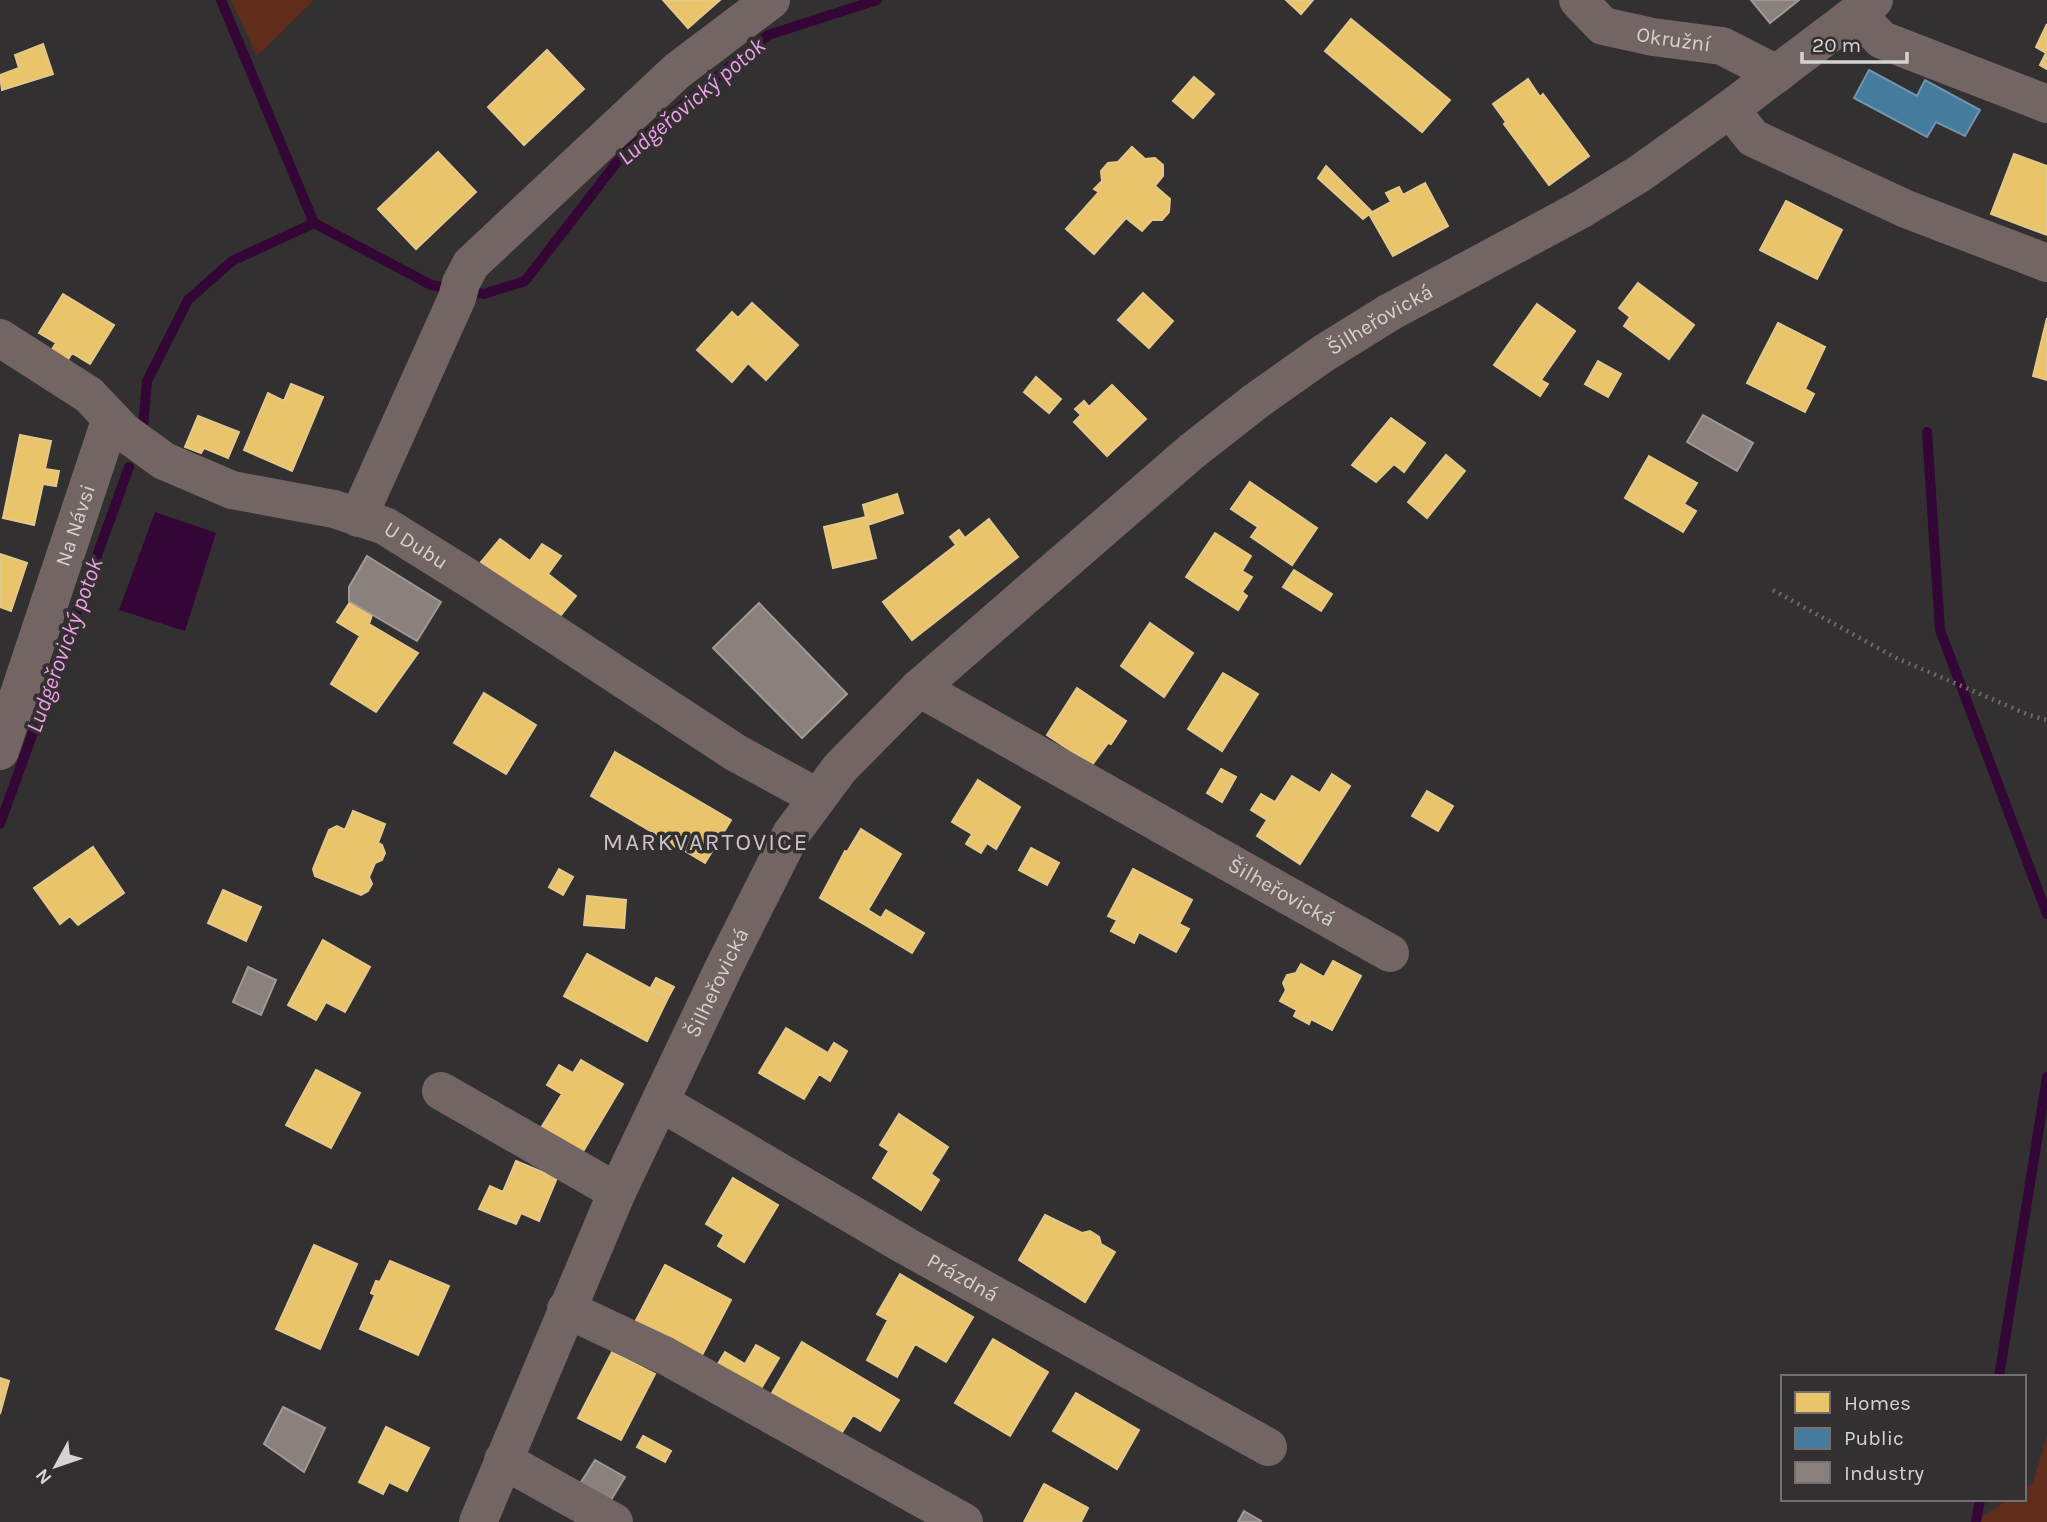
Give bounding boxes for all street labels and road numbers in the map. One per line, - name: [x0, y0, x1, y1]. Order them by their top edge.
- street label: Okružní: [1634, 22, 1713, 57]
- street label: Šilheřovická: [1323, 279, 1437, 360]
- street label: Na Návsi: [50, 481, 100, 569]
- street label: U Dubu: [380, 516, 452, 574]
- street label: Šilheřovická: [1224, 852, 1339, 931]
- street label: Šilheřovická: [680, 924, 754, 1041]
- street label: Prázdná: [923, 1248, 1002, 1307]

